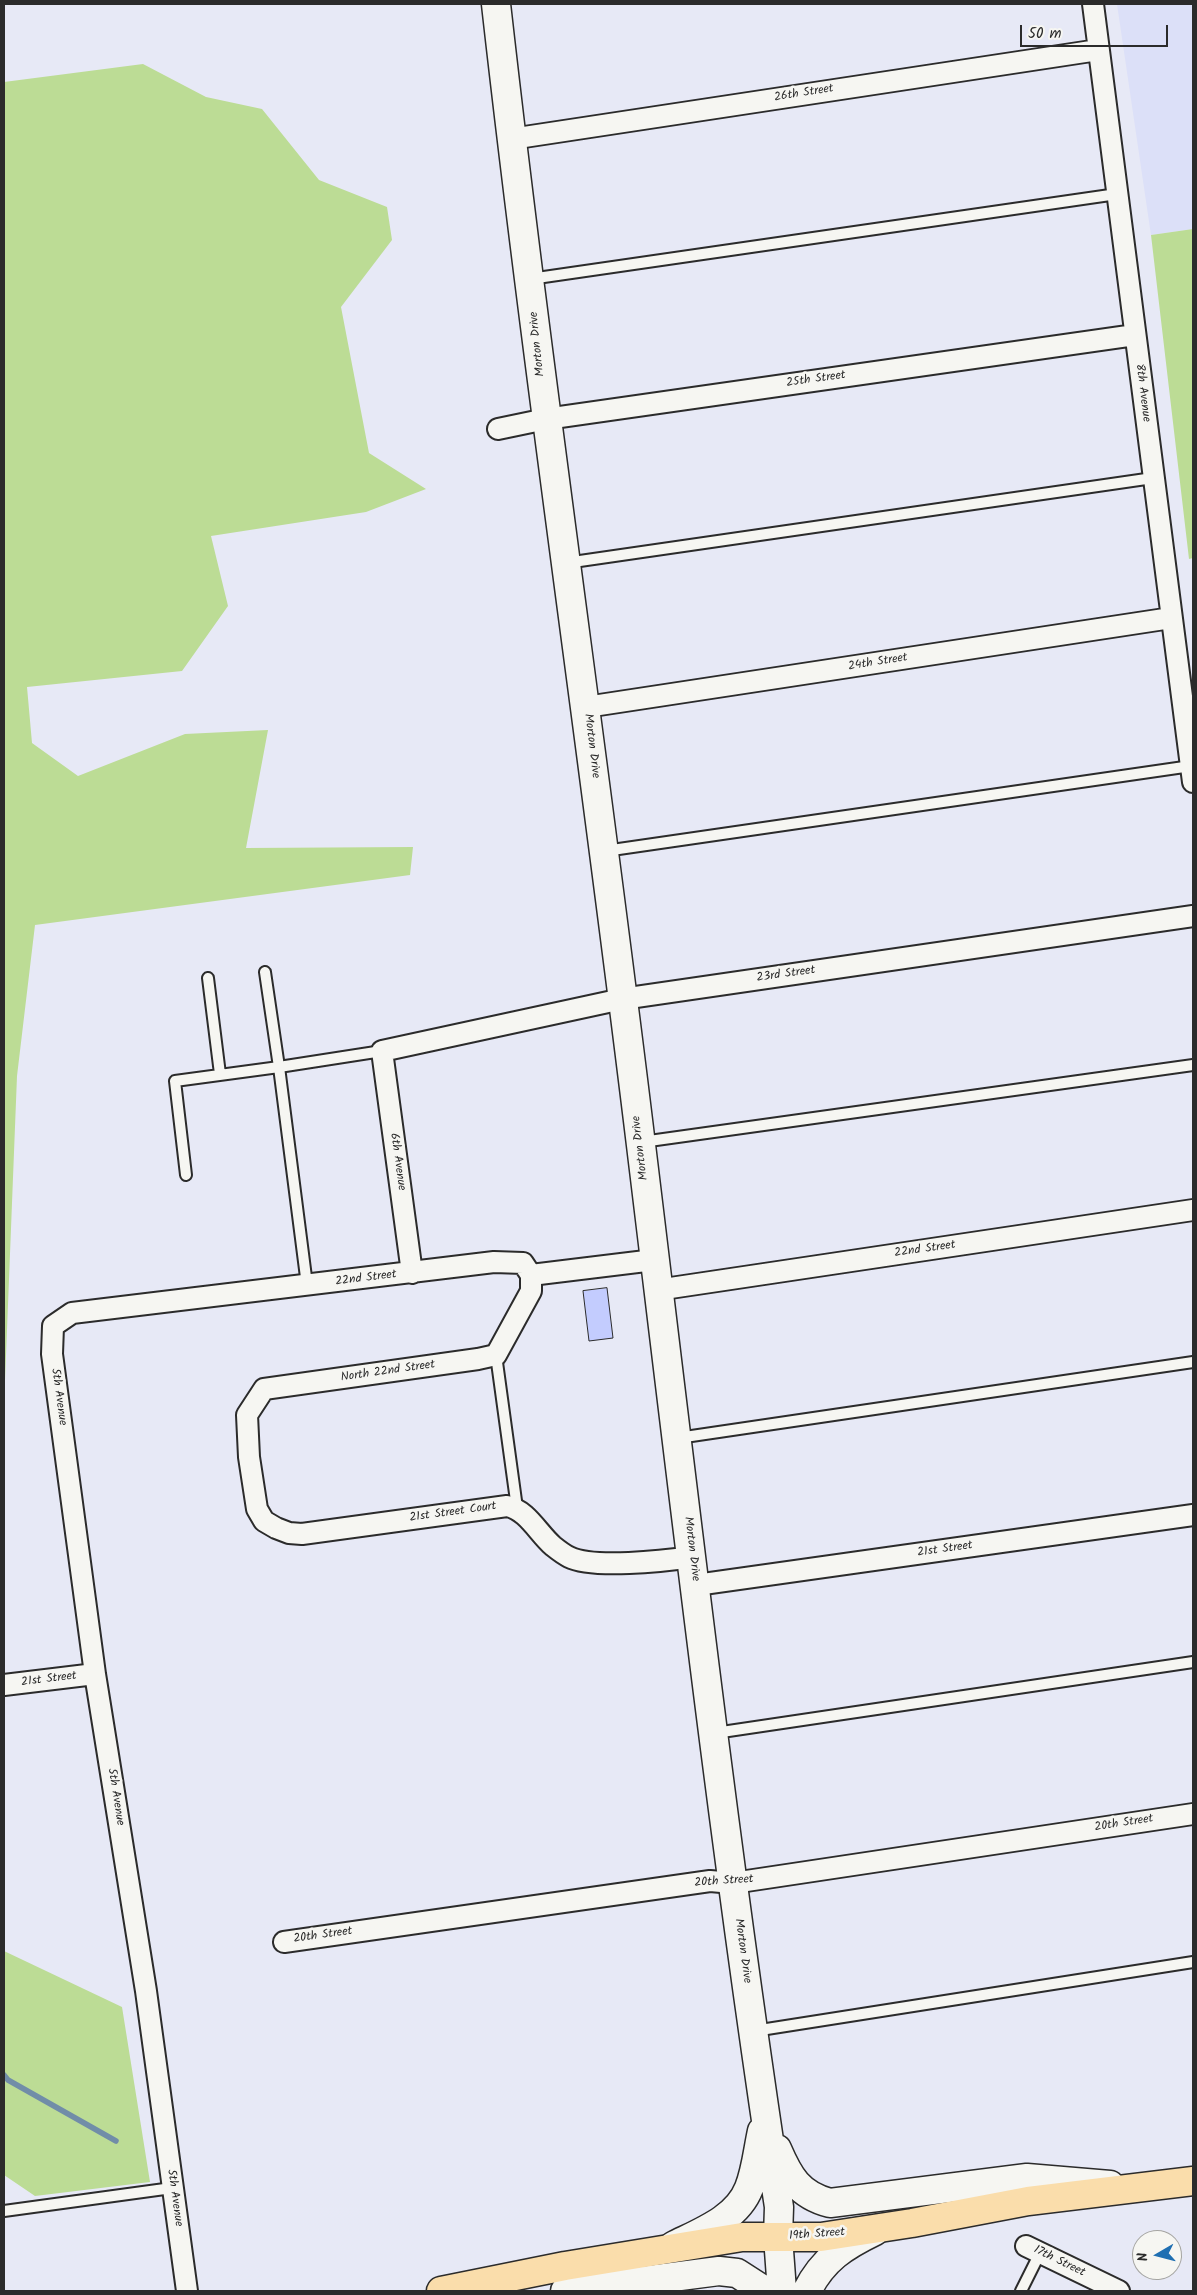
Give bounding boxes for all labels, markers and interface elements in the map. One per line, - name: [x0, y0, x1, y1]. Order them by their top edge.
- scale bar: [1022, 15, 1170, 47]
- text: 50 m: [1028, 22, 1062, 46]
- street label: 26th Street: [773, 82, 835, 106]
- street label: Morton Drive: [527, 311, 549, 377]
- street label: 8th Avenue: [1131, 363, 1153, 423]
- street label: 25th Street: [785, 369, 847, 391]
- street label: 24th Street: [847, 651, 909, 675]
- street label: Morton Drive: [580, 713, 602, 779]
- street label: 23rd Street: [756, 964, 816, 986]
- street label: Morton Drive: [630, 1115, 652, 1181]
- street label: 6th Avenue: [386, 1132, 408, 1192]
- street label: 22nd Street: [894, 1239, 956, 1261]
- street label: 22nd Street: [335, 1268, 397, 1290]
- street label: North 22nd Street: [340, 1358, 436, 1386]
- street label: 5th Avenue: [47, 1367, 69, 1427]
- street label: 21st Street Court: [409, 1500, 497, 1526]
- street label: Morton Drive: [680, 1516, 702, 1582]
- street label: 21st Street: [916, 1539, 974, 1561]
- street label: 21st Street: [20, 1669, 78, 1691]
- street label: 5th Avenue: [103, 1767, 127, 1827]
- street label: 20th Street: [1094, 1812, 1154, 1836]
- street label: 20th Street: [694, 1873, 754, 1891]
- street label: Morton Drive: [730, 1918, 754, 1984]
- street label: 20th Street: [293, 1925, 353, 1947]
- street label: 5th Avenue: [163, 2168, 185, 2228]
- street label: 19th Street: [789, 2226, 845, 2244]
- north arrow: [1132, 2230, 1182, 2280]
- street label: 17th Street: [1031, 2243, 1087, 2281]
- text: N: [1132, 2251, 1155, 2263]

